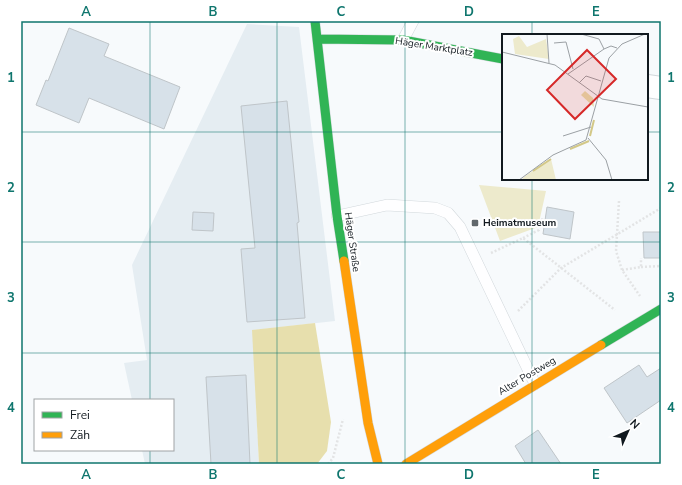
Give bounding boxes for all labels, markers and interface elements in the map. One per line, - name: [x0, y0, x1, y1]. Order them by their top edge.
- text: A: [81, 3, 91, 21]
- text: B: [209, 3, 218, 21]
- text: C: [337, 3, 346, 21]
- text: D: [464, 3, 474, 21]
- text: E: [592, 3, 600, 21]
- street label: Häger Marktplatz: [394, 34, 474, 60]
- inset map: [502, 34, 648, 180]
- text: 1: [7, 69, 15, 87]
- text: 1: [667, 69, 675, 87]
- text: 2: [7, 179, 15, 197]
- text: 2: [667, 179, 675, 197]
- street label: Häger Straße: [341, 211, 363, 273]
- place label: Heimatmuseum: [483, 216, 556, 230]
- marker: Heimatmuseum: [470, 218, 480, 228]
- text: 3: [7, 289, 15, 307]
- text: 3: [667, 289, 675, 307]
- street label: Alter Postweg: [496, 353, 558, 399]
- text: 4: [7, 399, 15, 417]
- legend: [34, 399, 174, 451]
- text: 4: [667, 399, 675, 417]
- text: Frei: [70, 407, 90, 423]
- north arrow: [608, 411, 648, 451]
- text: N: [627, 416, 643, 432]
- text: Zäh: [70, 427, 90, 443]
- text: A: [81, 466, 91, 484]
- text: B: [209, 466, 218, 484]
- text: C: [337, 466, 346, 484]
- text: D: [464, 466, 474, 484]
- text: E: [592, 466, 600, 484]

